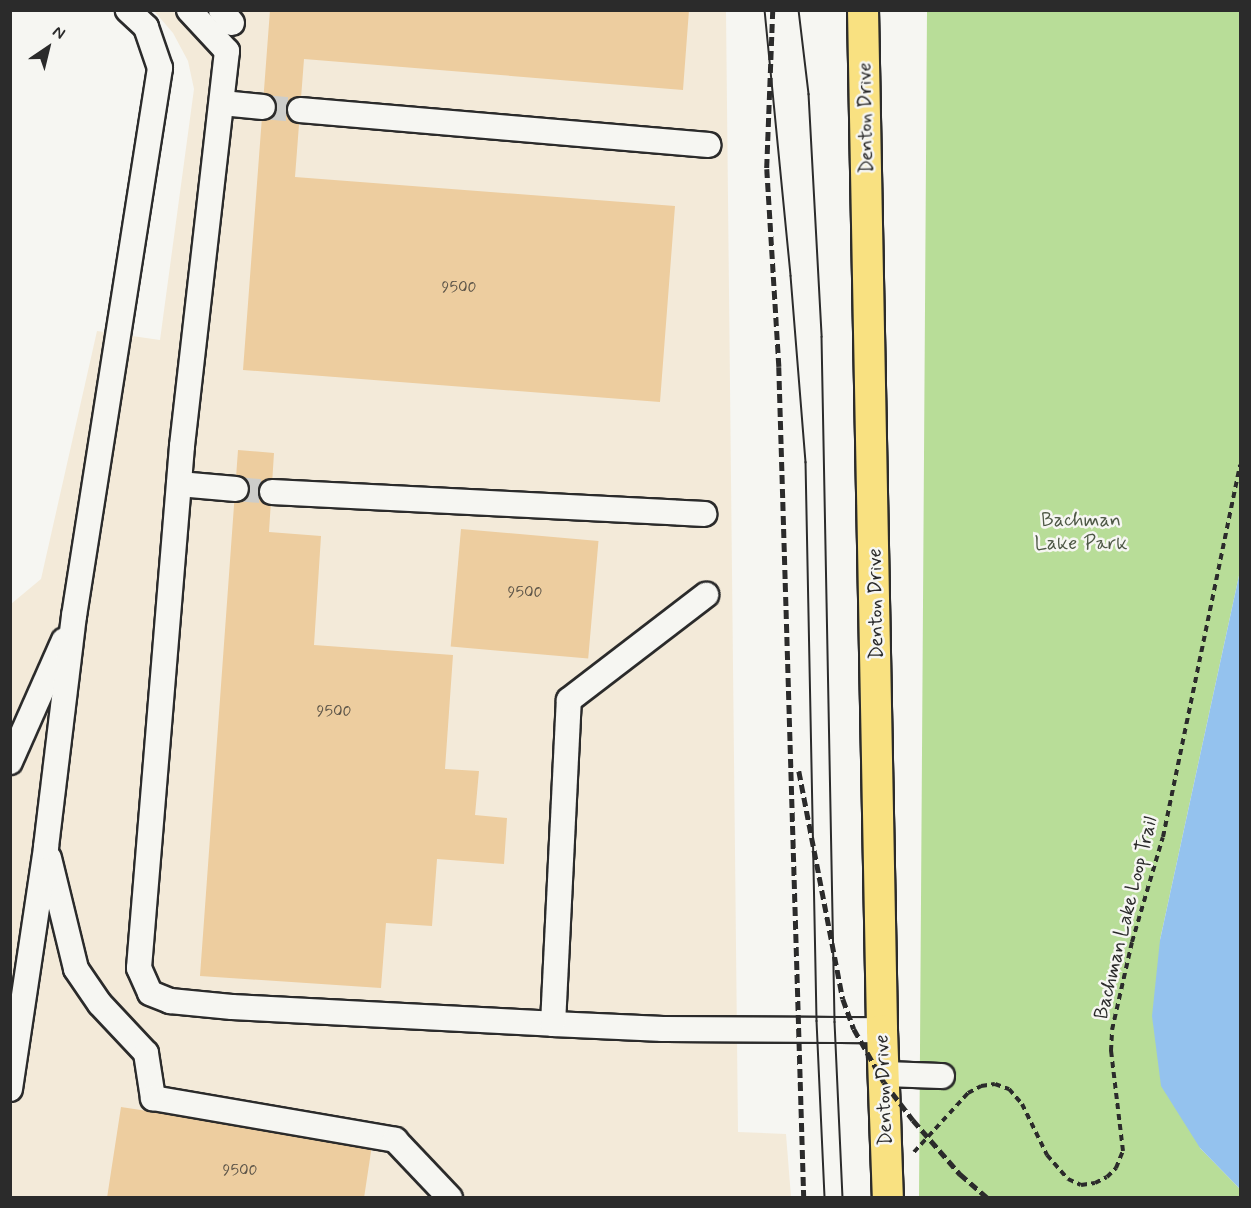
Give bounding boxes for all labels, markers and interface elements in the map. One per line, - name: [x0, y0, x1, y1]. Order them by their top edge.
- north arrow: [18, 18, 78, 78]
- text: N: [48, 21, 69, 45]
- street label: Denton Drive: [853, 63, 879, 173]
- house number: 9500: [442, 278, 476, 298]
- park label: Bachman Lake Park: [1037, 509, 1125, 556]
- street label: Denton Drive: [863, 549, 889, 659]
- house number: 9500: [508, 583, 542, 603]
- house number: 9500: [317, 702, 351, 722]
- street label: Bachman Lake Loop Trail: [1089, 812, 1163, 1024]
- street label: Denton Drive: [870, 1035, 898, 1145]
- house number: 9500: [223, 1161, 257, 1181]

